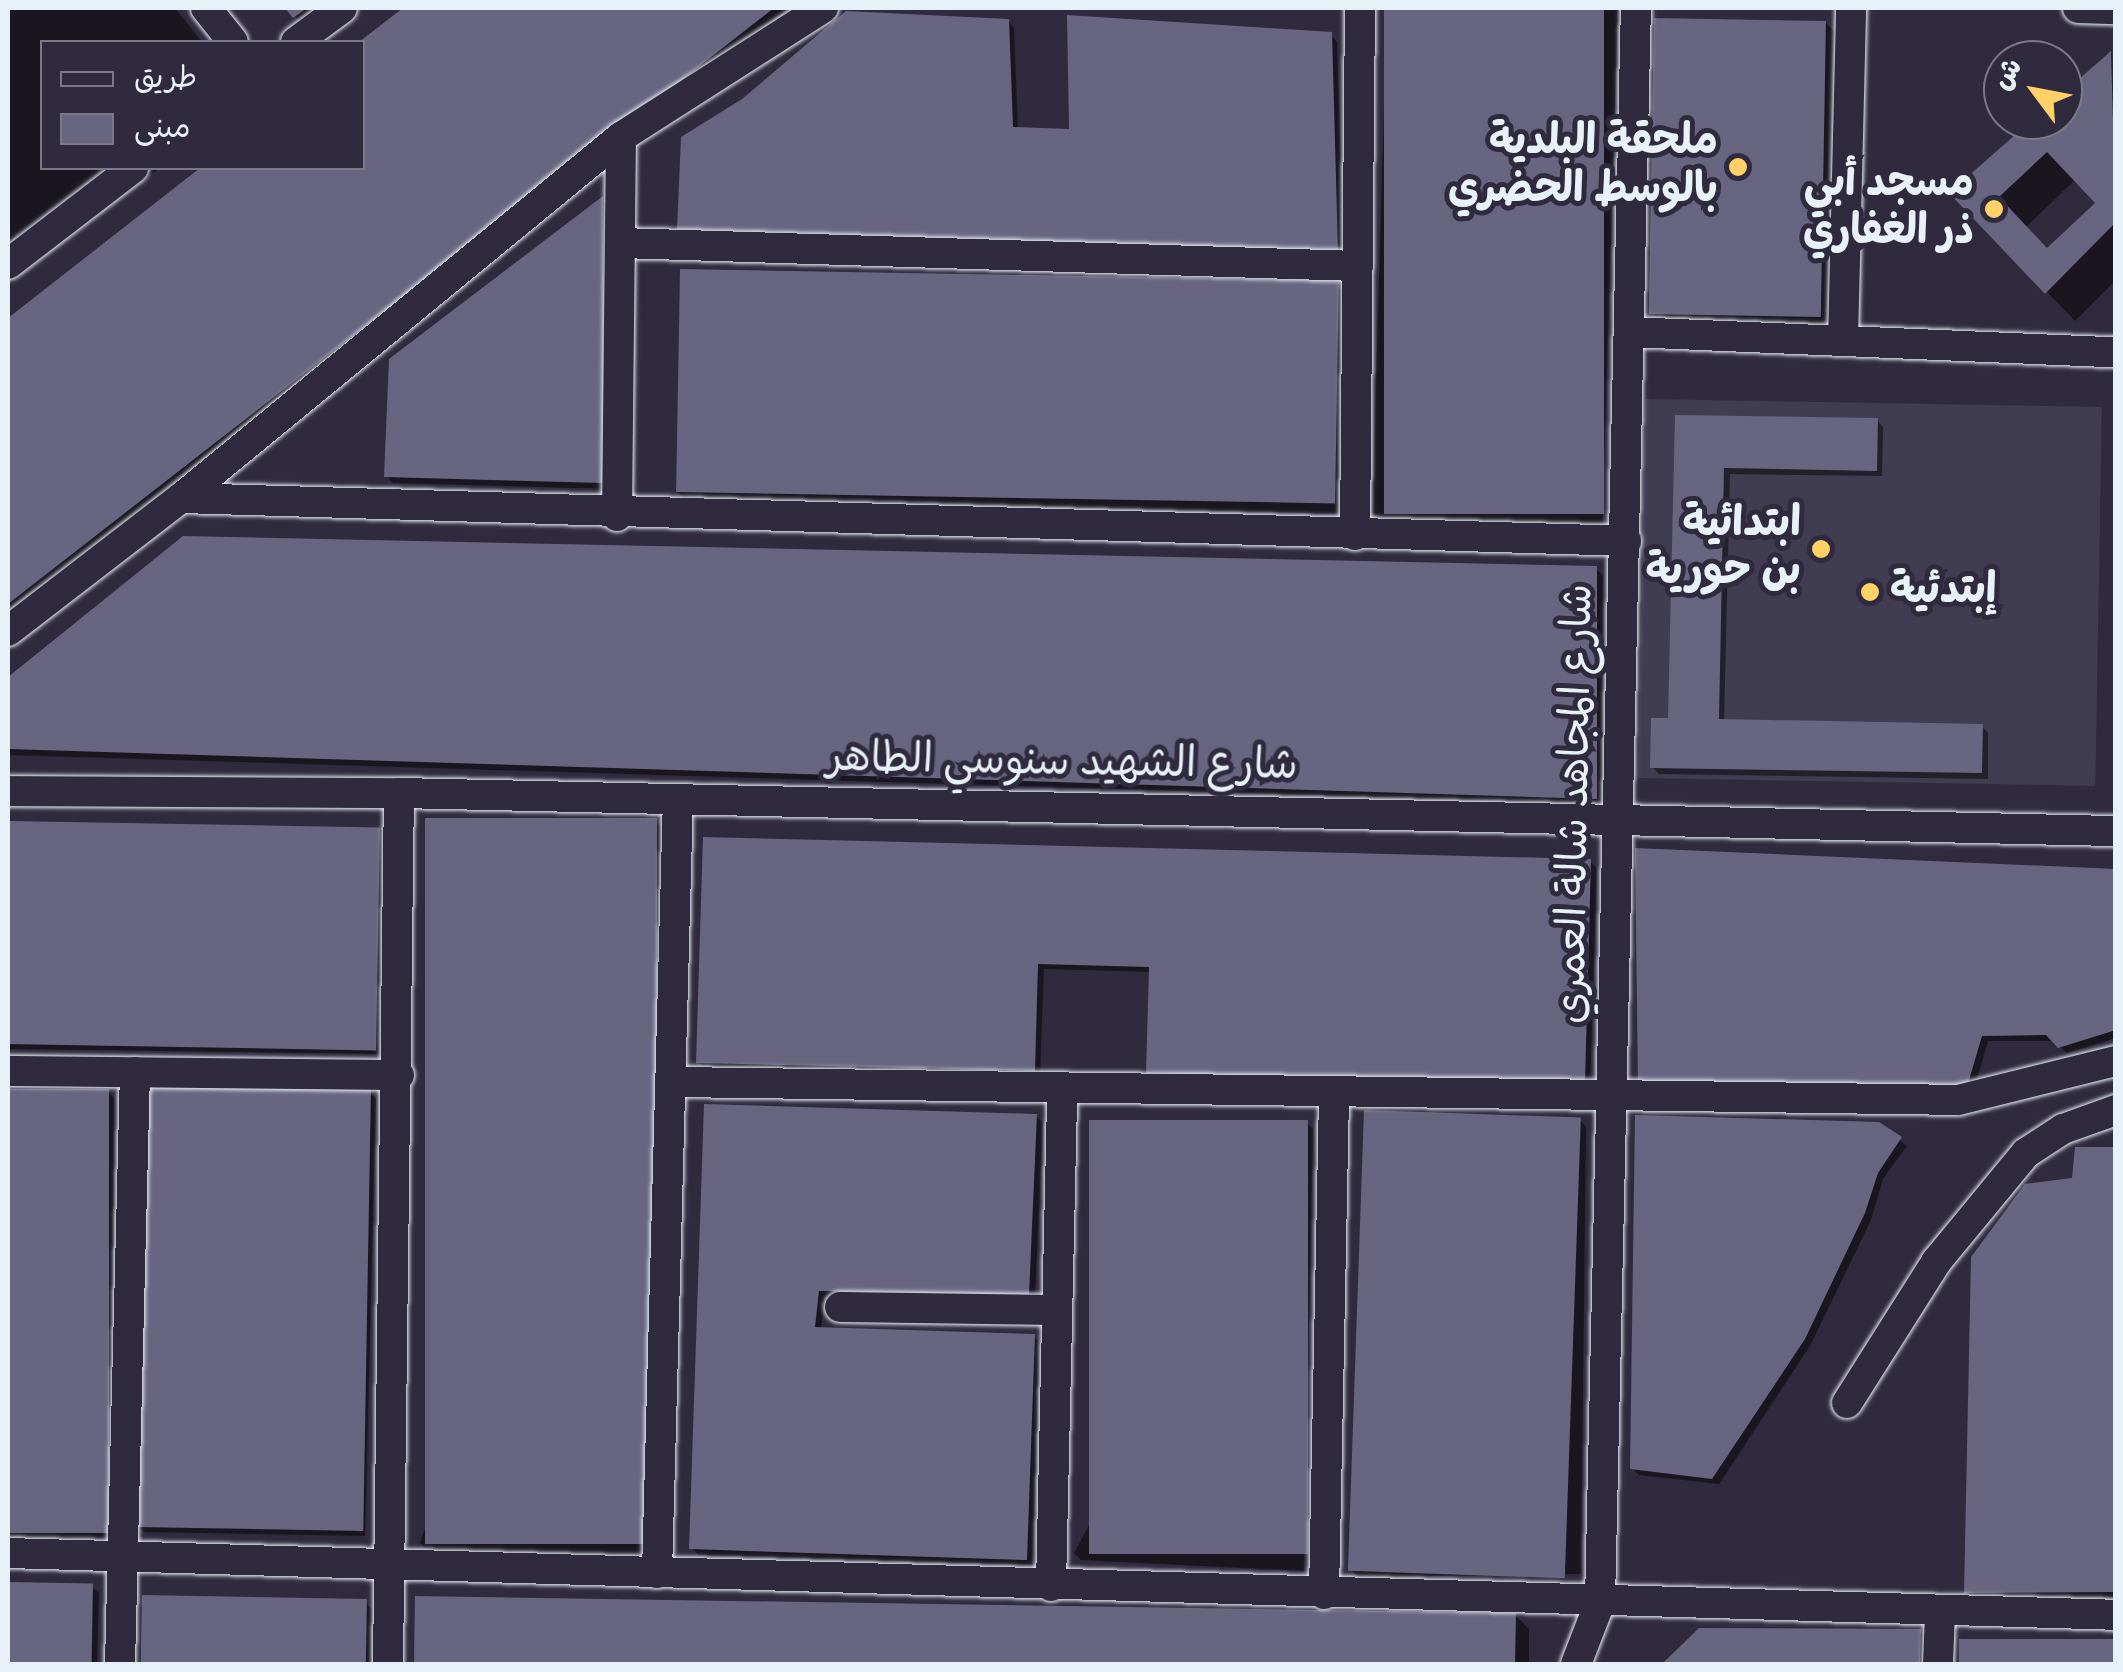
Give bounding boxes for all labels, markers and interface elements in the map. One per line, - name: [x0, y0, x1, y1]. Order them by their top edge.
- legend: [40, 40, 365, 170]
- north arrow: [1983, 40, 2083, 140]
- text: ش: [1983, 51, 2034, 99]
- text: طريق: [134, 58, 197, 102]
- text: مبنى: [134, 108, 190, 152]
- place label: ملحقة البلدية بالوسط الحضري: [1448, 118, 1718, 216]
- marker: ملحقة البلدية بالوسط الحضري: [1727, 156, 1749, 178]
- place label: مسجد أبي ذر الغفاري: [1803, 160, 1974, 258]
- marker: مسجد أبي ذر الغفاري: [1983, 198, 2005, 220]
- place label: ابتدائية بن حورية: [1646, 500, 1801, 598]
- marker: ابتدائية بن حورية: [1810, 538, 1832, 560]
- place label: إبتدئية: [1890, 567, 1997, 617]
- marker: إبتدئية: [1859, 581, 1881, 603]
- street label: شارع المجاهد شالة العمري: [1548, 583, 1606, 1025]
- street label: شارع الشهيد سنوسي الطاهر: [826, 735, 1298, 793]

